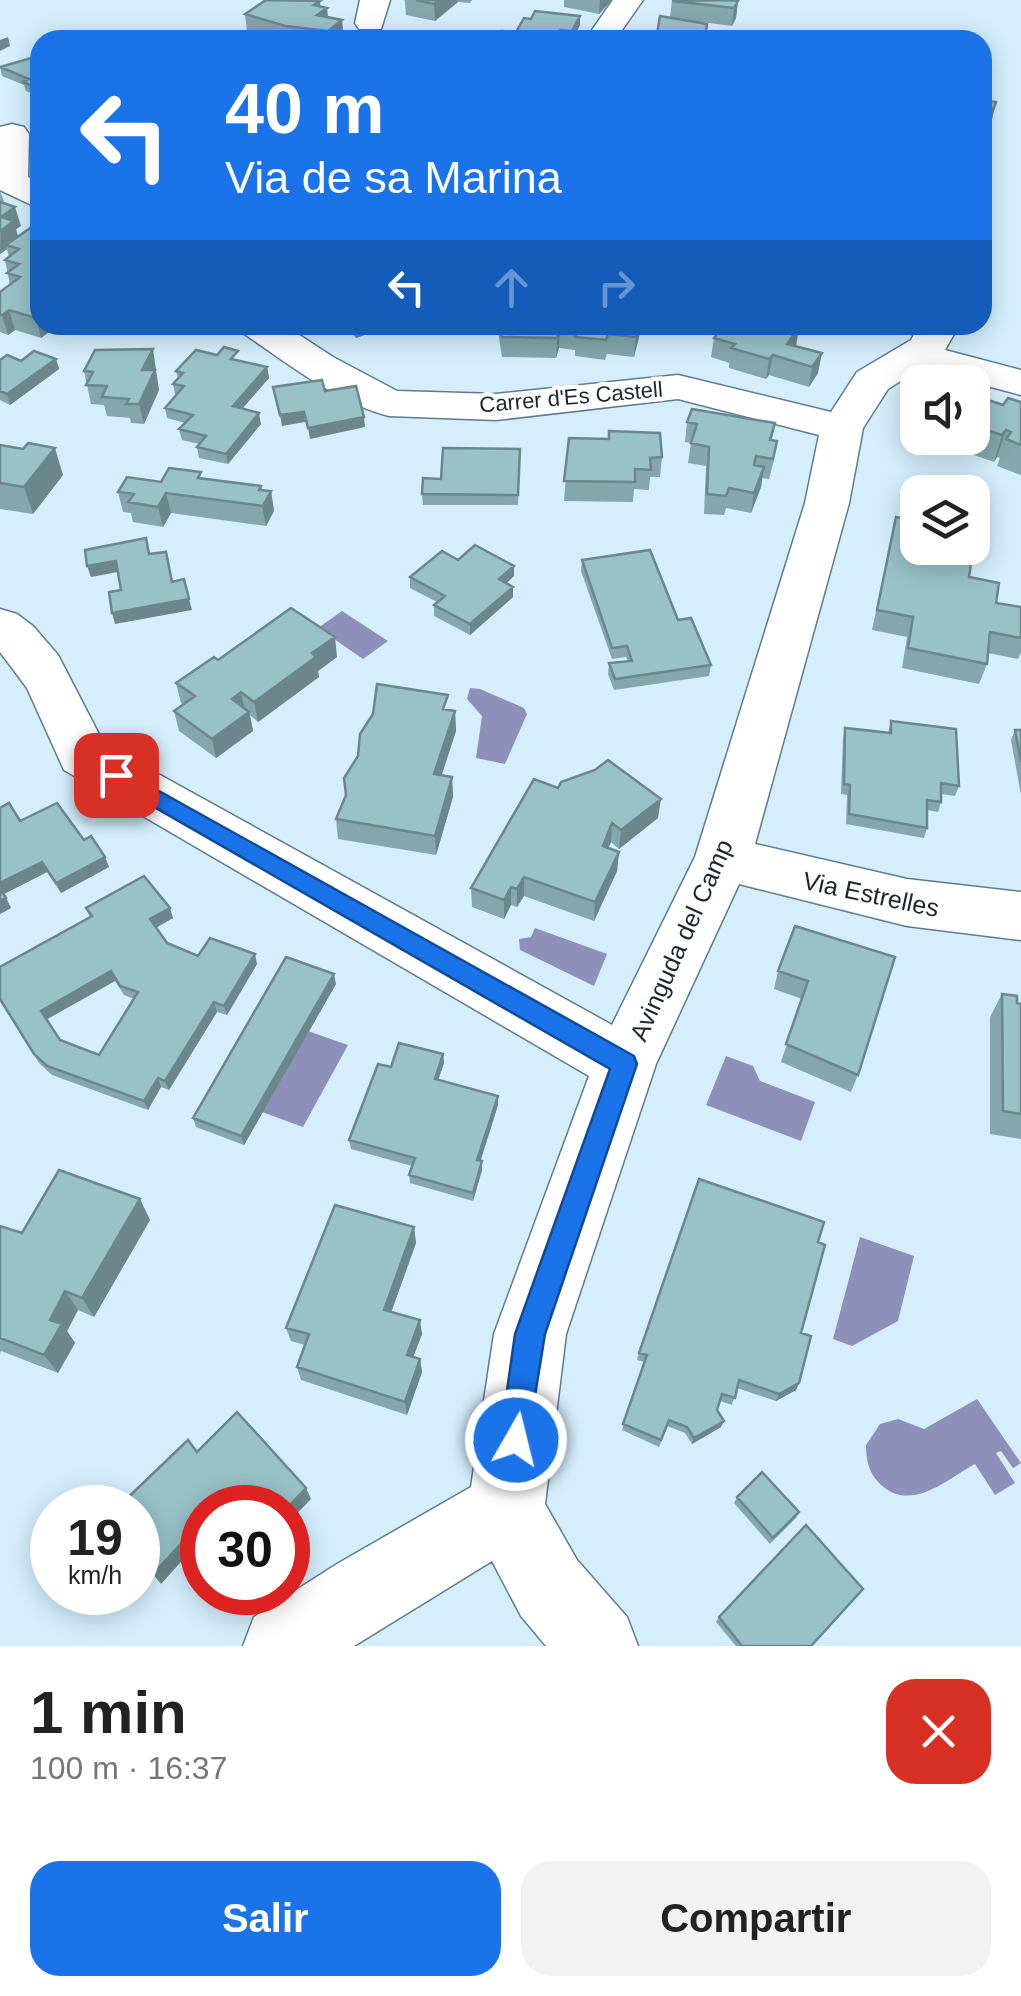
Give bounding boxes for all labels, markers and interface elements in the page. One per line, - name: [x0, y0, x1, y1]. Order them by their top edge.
- icon: left: [60, 70, 190, 200]
- text: 40 m: [225, 70, 385, 148]
- text: Via de sa Marina: [225, 152, 562, 203]
- icon: left: [379, 260, 434, 315]
- icon: ahead: [484, 260, 539, 315]
- icon: right: [589, 260, 644, 315]
- map controls: [900, 365, 990, 565]
- button: sound: [900, 365, 990, 455]
- street label: Carrer d'Es Castell: [478, 377, 664, 417]
- button: layers: [900, 475, 990, 565]
- pin: [74, 733, 159, 818]
- icon: arrive: [89, 748, 144, 803]
- street label: Avinguda del Camp: [624, 835, 738, 1045]
- street label: Via Estrelles: [800, 866, 942, 922]
- position arrow: [464, 1388, 568, 1492]
- speed limit sign: 30: [180, 1485, 310, 1615]
- text: 19: [67, 1510, 123, 1566]
- text: km/h: [68, 1561, 122, 1589]
- text: 1 min: [30, 1679, 187, 1746]
- button: close: [886, 1679, 991, 1784]
- text: 100 m · 16:37: [30, 1750, 227, 1786]
- button: Salir: [30, 1861, 501, 1976]
- button: Compartir: [521, 1861, 991, 1976]

